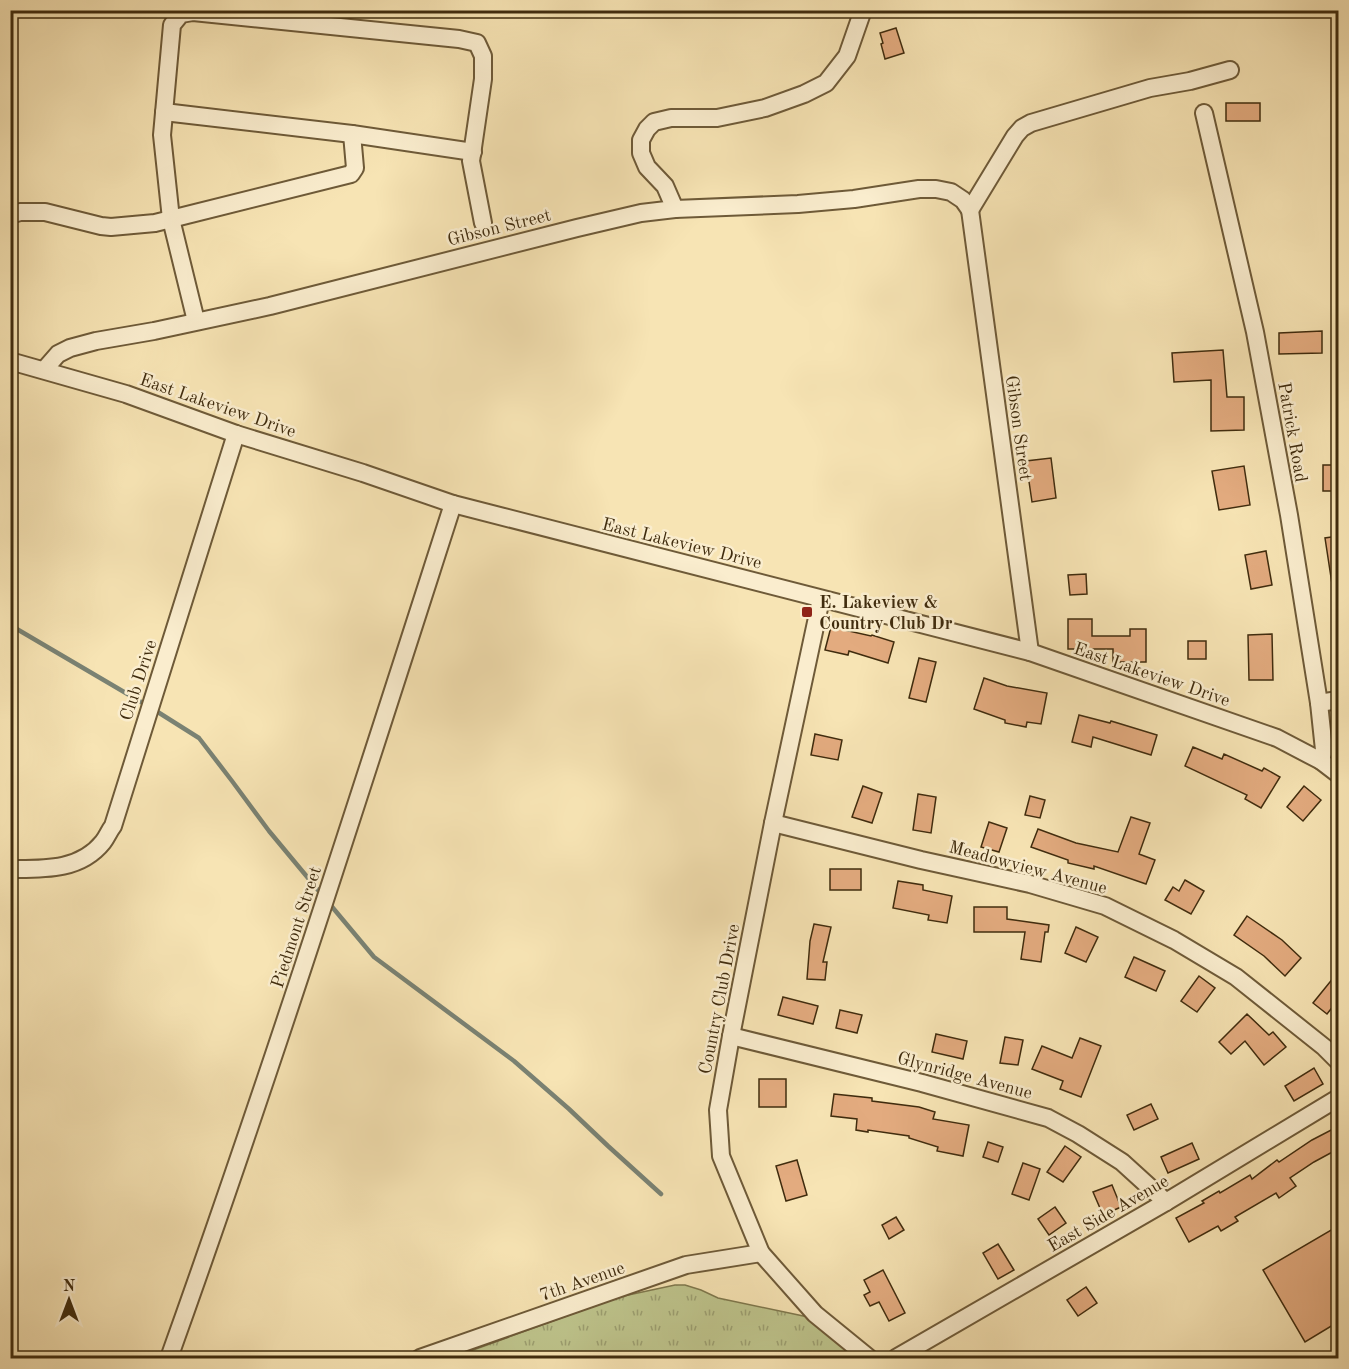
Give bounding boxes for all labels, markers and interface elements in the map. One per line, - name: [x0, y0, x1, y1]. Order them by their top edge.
- street label: Gibson Street: [446, 206, 553, 250]
- street label: East Lakeview Drive: [137, 371, 298, 441]
- street label: Gibson Street: [1002, 374, 1034, 482]
- street label: Patrick Road: [1274, 381, 1310, 484]
- street label: East Lakeview Drive: [600, 515, 763, 573]
- place label: E. Lakeview & Country Club Dr: [819, 594, 953, 633]
- marker: E. Lakeview & Country Club Dr: [800, 605, 814, 619]
- street label: Club Drive: [117, 638, 160, 723]
- street label: East Lakeview Drive: [1071, 640, 1232, 710]
- street label: Meadowview Avenue: [947, 838, 1109, 898]
- street label: Piedmont Street: [269, 864, 325, 990]
- street label: Country Club Drive: [697, 923, 743, 1076]
- street label: Glynridge Avenue: [895, 1049, 1034, 1103]
- street label: East Side Avenue: [1045, 1172, 1172, 1256]
- street label: 7th Avenue: [537, 1259, 627, 1305]
- north arrow: [39, 1270, 99, 1330]
- text: N: [63, 1279, 76, 1295]

